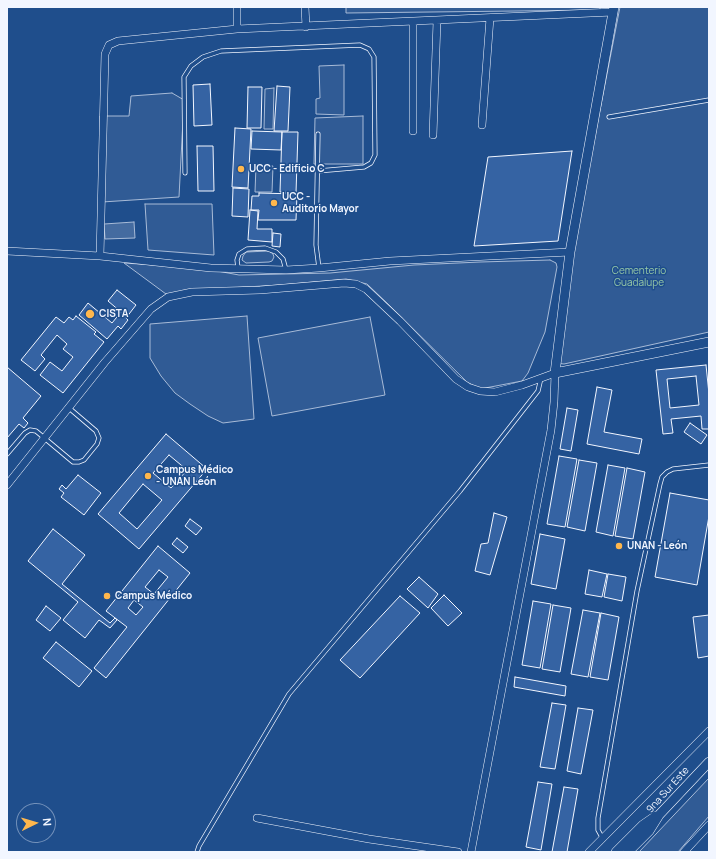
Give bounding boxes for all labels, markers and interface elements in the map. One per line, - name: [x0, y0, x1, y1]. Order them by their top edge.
- place label: UCC - Edificio C: [249, 163, 325, 175]
- marker: UCC - Edificio C: [236, 164, 246, 174]
- place label: UCC - Auditorio Mayor: [282, 191, 359, 214]
- marker: UCC - Auditorio Mayor: [269, 198, 279, 208]
- park label: Cementerio Guadalupe: [612, 265, 666, 288]
- marker: CISTA: [84, 308, 96, 320]
- place label: CISTA: [99, 308, 128, 320]
- place label: Campus Médico - UNAN León: [156, 464, 233, 488]
- marker: Campus Médico - UNAN León: [143, 471, 153, 481]
- place label: UNAN - León: [627, 540, 687, 552]
- marker: UNAN - León: [614, 541, 624, 551]
- place label: Campus Médico: [115, 590, 192, 602]
- marker: Campus Médico: [102, 591, 112, 601]
- street label: 9na Sur Este: [644, 764, 692, 816]
- north arrow: [16, 803, 56, 843]
- text: N: [40, 817, 55, 827]

